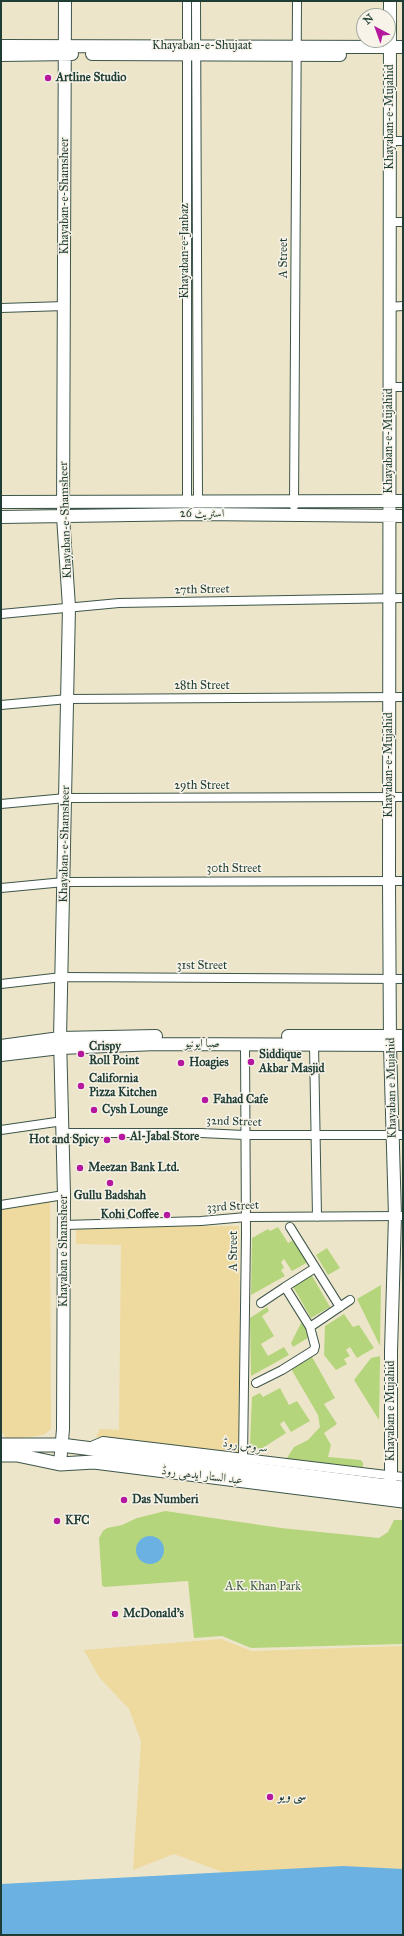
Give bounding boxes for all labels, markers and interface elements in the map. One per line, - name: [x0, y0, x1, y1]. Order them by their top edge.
- north arrow: [356, 8, 396, 48]
- text: N: [361, 11, 376, 27]
- street label: Khayaban-e-Shujaat: [152, 39, 252, 53]
- street label: Khayaban-e-Mujahid: [383, 64, 397, 170]
- place label: Artline Studio: [56, 71, 126, 85]
- marker: Artline Studio: [43, 73, 53, 83]
- street label: Khayaban-e-Shamsheer: [58, 137, 72, 255]
- street label: Khayaban-e-Janbaz: [178, 203, 192, 299]
- street label: A Street: [277, 238, 291, 278]
- street label: Khayaban-e-Mujahid: [382, 388, 396, 494]
- street label: Khayaban-e-Shamsheer: [57, 461, 75, 579]
- street label: اسٹریٹ 26: [180, 507, 224, 521]
- street label: 27th Street: [174, 582, 230, 598]
- street label: 28th Street: [174, 679, 230, 693]
- street label: Khayaban-e-Mujahid: [382, 712, 396, 818]
- street label: 29th Street: [174, 779, 230, 793]
- street label: Khayaban-e-Shamsheer: [57, 785, 73, 903]
- street label: 30th Street: [206, 862, 262, 876]
- street label: 31st Street: [177, 959, 227, 973]
- street label: صبا ایونیو: [184, 1037, 220, 1051]
- street label: Khayaban e Mujahid: [384, 1037, 400, 1139]
- place label: Crispy Roll Point: [89, 1040, 139, 1068]
- place label: Siddique Akbar Masjid: [259, 1048, 325, 1076]
- marker: Crispy Roll Point: [76, 1049, 86, 1059]
- place label: Hoagies: [189, 1056, 229, 1070]
- marker: Siddique Akbar Masjid: [246, 1057, 256, 1067]
- marker: Hoagies: [176, 1058, 186, 1068]
- place label: California Pizza Kitchen: [89, 1072, 157, 1100]
- marker: California Pizza Kitchen: [76, 1081, 86, 1091]
- place label: Fahad Cafe: [213, 1093, 268, 1107]
- marker: Fahad Cafe: [200, 1095, 210, 1105]
- place label: Cysh Lounge: [102, 1103, 168, 1117]
- marker: Cysh Lounge: [89, 1105, 99, 1115]
- street label: 32nd Street: [206, 1114, 262, 1130]
- place label: Al-Jabal Store: [130, 1130, 199, 1144]
- marker: Al-Jabal Store: [117, 1132, 127, 1142]
- place label: Hot and Spicy: [29, 1133, 99, 1147]
- marker: Hot and Spicy: [102, 1135, 112, 1145]
- place label: Meezan Bank Ltd.: [88, 1161, 179, 1175]
- marker: Meezan Bank Ltd.: [75, 1163, 85, 1173]
- marker: Gullu Badshah: [105, 1178, 115, 1188]
- place label: Gullu Badshah: [74, 1189, 146, 1203]
- street label: Khayaban e Shamsheer: [57, 1195, 71, 1307]
- street label: 33rd Street: [206, 1198, 260, 1216]
- place label: Kohi Coffee: [101, 1208, 159, 1222]
- marker: Kohi Coffee: [162, 1210, 172, 1220]
- street label: A Street: [227, 1231, 241, 1271]
- street label: Khayaban e Mujahid: [384, 1361, 398, 1461]
- street label: سروس روڈ: [222, 1436, 268, 1456]
- street label: عبد الستار ایدھی روڈ: [160, 1464, 244, 1488]
- place label: Das Numberi: [132, 1493, 199, 1507]
- marker: Das Numberi: [119, 1495, 129, 1505]
- place label: KFC: [65, 1514, 90, 1528]
- marker: KFC: [52, 1516, 62, 1526]
- park label: A.K. Khan Park: [225, 1580, 301, 1594]
- place label: McDonald's: [123, 1607, 184, 1621]
- marker: McDonald's: [110, 1609, 120, 1619]
- place label: سی ویو: [278, 1790, 306, 1804]
- marker: سی ویو: [265, 1792, 275, 1802]

